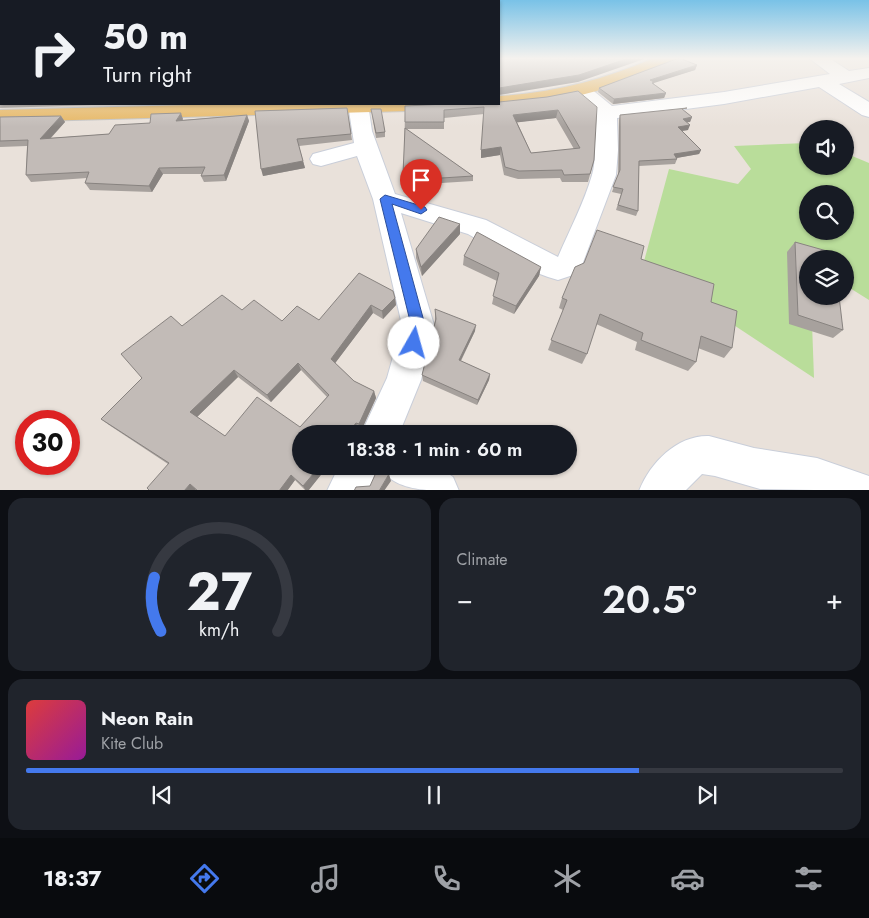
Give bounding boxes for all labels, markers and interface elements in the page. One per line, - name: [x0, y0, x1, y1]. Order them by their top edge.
- text: 50 m: [103, 12, 188, 62]
- icon: right: [20, 20, 85, 85]
- text: Turn right: [103, 58, 191, 90]
- map controls: [799, 120, 854, 305]
- button: sound: [799, 120, 854, 175]
- pin: [400, 159, 442, 210]
- icon: arrive: [407, 166, 435, 194]
- button: search: [799, 185, 854, 240]
- button: layers: [799, 250, 854, 305]
- position arrow: [387, 316, 439, 368]
- speed limit sign: 30: [15, 410, 80, 475]
- text: 18:38 · 1 min · 60 m: [347, 436, 522, 463]
- text: Climate: [457, 548, 508, 571]
- text: 27: [187, 554, 253, 630]
- text: 20.5°: [602, 572, 697, 627]
- text: −: [457, 579, 473, 620]
- text: +: [826, 579, 843, 620]
- text: km/h: [199, 617, 239, 643]
- text: Neon Rain: [101, 705, 194, 732]
- text: Kite Club: [101, 732, 163, 755]
- icon: previous: [148, 781, 176, 809]
- icon: pause: [420, 781, 448, 809]
- icon: next: [693, 781, 721, 809]
- icon: directions: [187, 861, 222, 896]
- icon: music: [308, 861, 343, 896]
- icon: phone: [429, 861, 464, 896]
- icon: climate: [550, 861, 585, 896]
- icon: car: [670, 861, 705, 896]
- icon: filters: [791, 861, 826, 896]
- text: 18:37: [43, 862, 102, 894]

